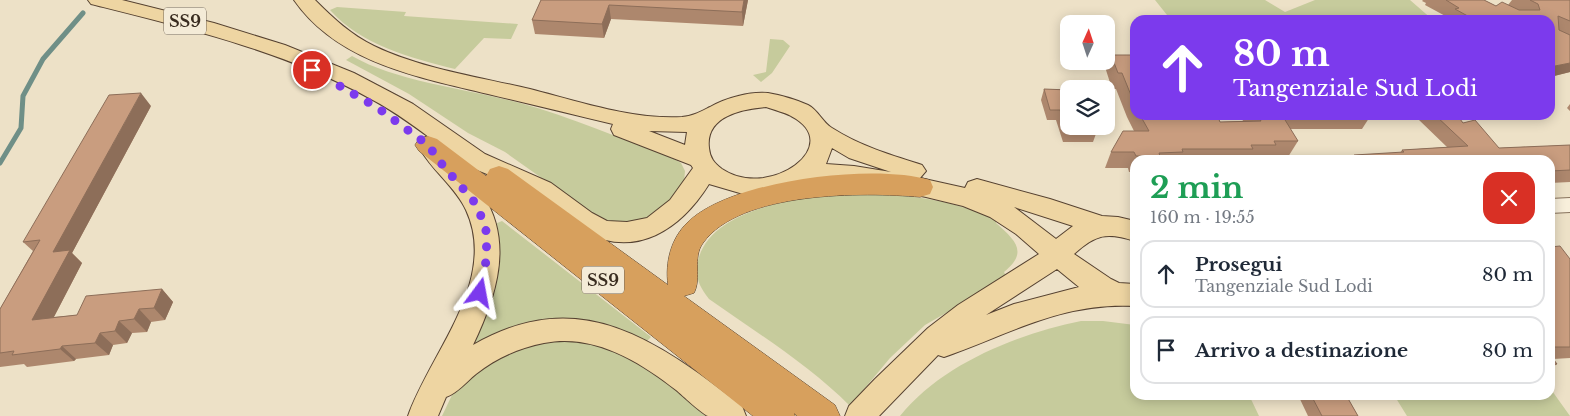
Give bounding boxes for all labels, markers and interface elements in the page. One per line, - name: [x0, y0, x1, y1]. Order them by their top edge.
- road number: SS9: [164, 8, 206, 34]
- north arrow: [1060, 15, 1115, 70]
- map controls: [1060, 15, 1115, 135]
- text: 80 m: [1233, 32, 1330, 75]
- icon: ahead: [1150, 35, 1215, 100]
- pin: [291, 49, 333, 91]
- icon: arrive: [298, 56, 326, 84]
- text: Tangenziale Sud Lodi: [1233, 75, 1477, 102]
- button: layers: [1060, 80, 1115, 135]
- text: 2 min: [1150, 169, 1243, 206]
- button: close: [1483, 172, 1535, 224]
- text: 160 m · 19:55: [1150, 207, 1255, 227]
- text: Prosegui: [1195, 253, 1282, 276]
- icon: ahead: [1152, 260, 1180, 288]
- text: 80 m: [1482, 263, 1533, 286]
- position arrow: [453, 266, 505, 318]
- road number: SS9: [582, 266, 624, 294]
- text: Tangenziale Sud Lodi: [1195, 276, 1373, 296]
- icon: arrive: [1152, 336, 1180, 364]
- text: Arrivo a destinazione: [1195, 339, 1408, 362]
- text: 80 m: [1482, 339, 1533, 362]

